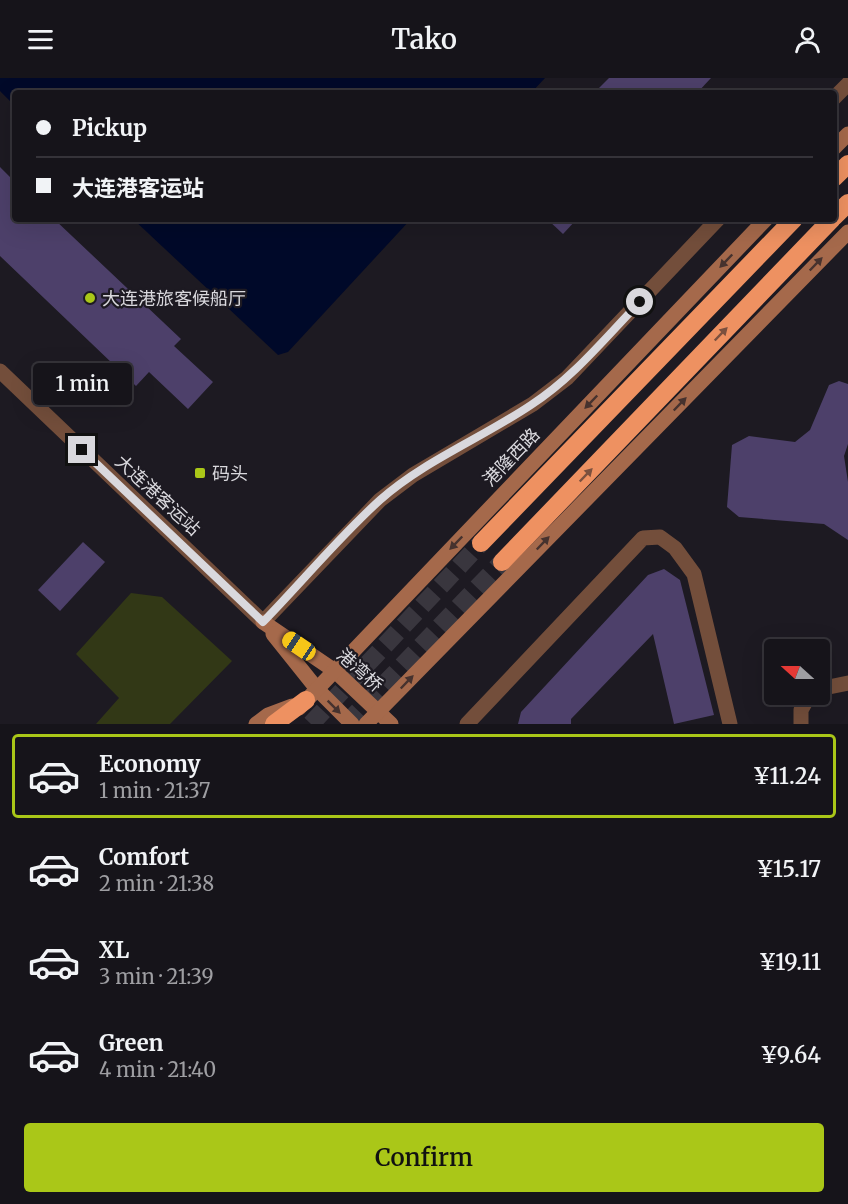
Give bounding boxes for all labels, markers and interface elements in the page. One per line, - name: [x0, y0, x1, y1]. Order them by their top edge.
- text: Tako: [391, 22, 457, 56]
- icon: menu: [24, 23, 57, 56]
- icon: person: [791, 23, 824, 56]
- text: Pickup: [72, 114, 147, 142]
- text: 大连港客运站: [72, 174, 204, 202]
- one-way arrow: [719, 254, 733, 269]
- one-way arrow: [809, 258, 823, 272]
- place label: 大连港旅客候船厅: [102, 287, 246, 310]
- route start: [626, 288, 653, 315]
- marker: 大连港旅客候船厅: [83, 291, 97, 305]
- one-way arrow: [714, 328, 728, 342]
- callout: 1 min: [32, 363, 132, 405]
- text: 1 min: [56, 371, 109, 396]
- one-way arrow: [584, 395, 598, 410]
- one-way arrow: [672, 397, 686, 411]
- street label: 港隆西路: [478, 423, 544, 491]
- route end: [68, 436, 95, 463]
- street label: 大连港客运站: [111, 450, 205, 540]
- place label: 码头: [212, 462, 248, 485]
- marker: 码头: [193, 466, 207, 480]
- one-way arrow: [579, 467, 593, 482]
- one-way arrow: [450, 536, 464, 550]
- one-way arrow: [536, 536, 550, 550]
- car: [279, 628, 319, 664]
- north arrow: [764, 639, 830, 705]
- map controls: [764, 639, 830, 705]
- street label: 港湾桥: [332, 643, 388, 697]
- one-way arrow: [399, 676, 413, 690]
- one-way arrow: [327, 699, 341, 713]
- icon: car: [27, 749, 81, 803]
- text: Economy: [99, 750, 200, 778]
- text: ¥11.24: [753, 762, 821, 790]
- text: 1 min · 21:37: [99, 778, 210, 803]
- icon: car: [27, 842, 81, 896]
- text: Comfort: [99, 843, 189, 871]
- text: ¥15.17: [756, 855, 821, 883]
- text: 2 min · 21:38: [99, 871, 214, 896]
- icon: car: [27, 935, 81, 989]
- text: XL: [99, 936, 129, 964]
- text: ¥19.11: [759, 948, 821, 976]
- text: 3 min · 21:39: [99, 964, 214, 989]
- icon: car: [27, 1028, 81, 1082]
- text: Green: [99, 1029, 163, 1057]
- text: ¥9.64: [761, 1041, 821, 1069]
- text: 4 min · 21:40: [99, 1057, 216, 1082]
- button: Confirm: [24, 1123, 824, 1192]

